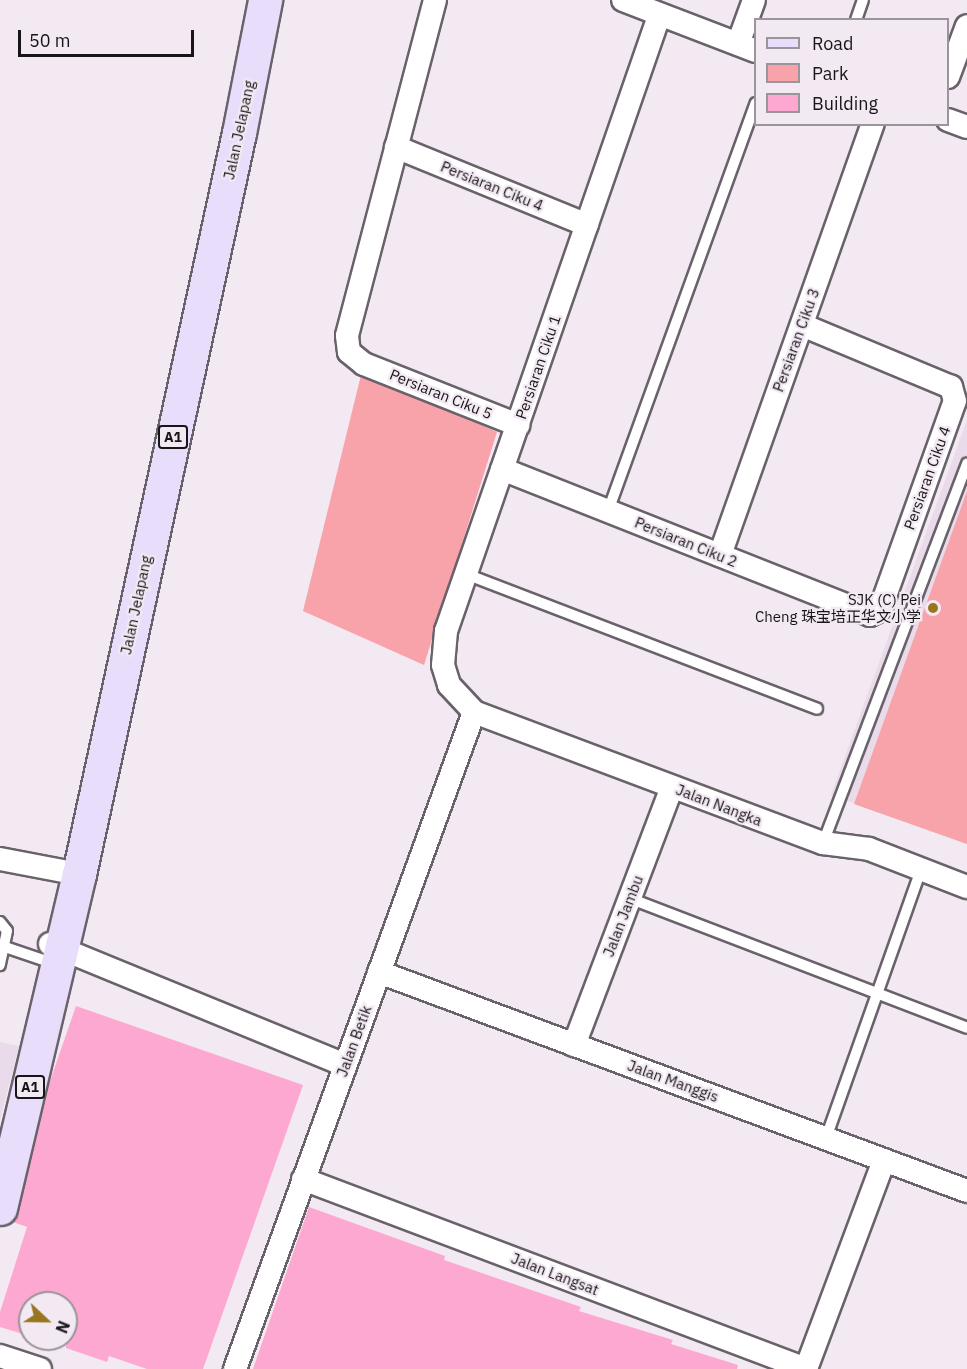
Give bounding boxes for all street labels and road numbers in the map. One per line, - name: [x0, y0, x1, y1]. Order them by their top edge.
- street label: Jalan Jelapang: [220, 79, 258, 181]
- street label: Persiaran Ciku 4: [438, 157, 546, 215]
- street label: Persiaran Ciku 3: [769, 286, 823, 394]
- street label: Persiaran Ciku 1: [512, 313, 564, 421]
- street label: Persiaran Ciku 5: [387, 365, 495, 423]
- street label: Persiaran Ciku 4: [900, 424, 954, 532]
- road number: A1: [158, 426, 188, 448]
- street label: Persiaran Ciku 2: [632, 513, 740, 571]
- street label: Jalan Jelapang: [117, 554, 155, 656]
- street label: Jalan Nangka: [673, 780, 765, 830]
- street label: Jalan Jambu: [599, 873, 647, 959]
- street label: Jalan Betik: [333, 1003, 375, 1079]
- street label: Jalan Manggis: [625, 1056, 721, 1106]
- road number: A1: [15, 1076, 45, 1098]
- street label: Jalan Langsat: [509, 1249, 601, 1299]

